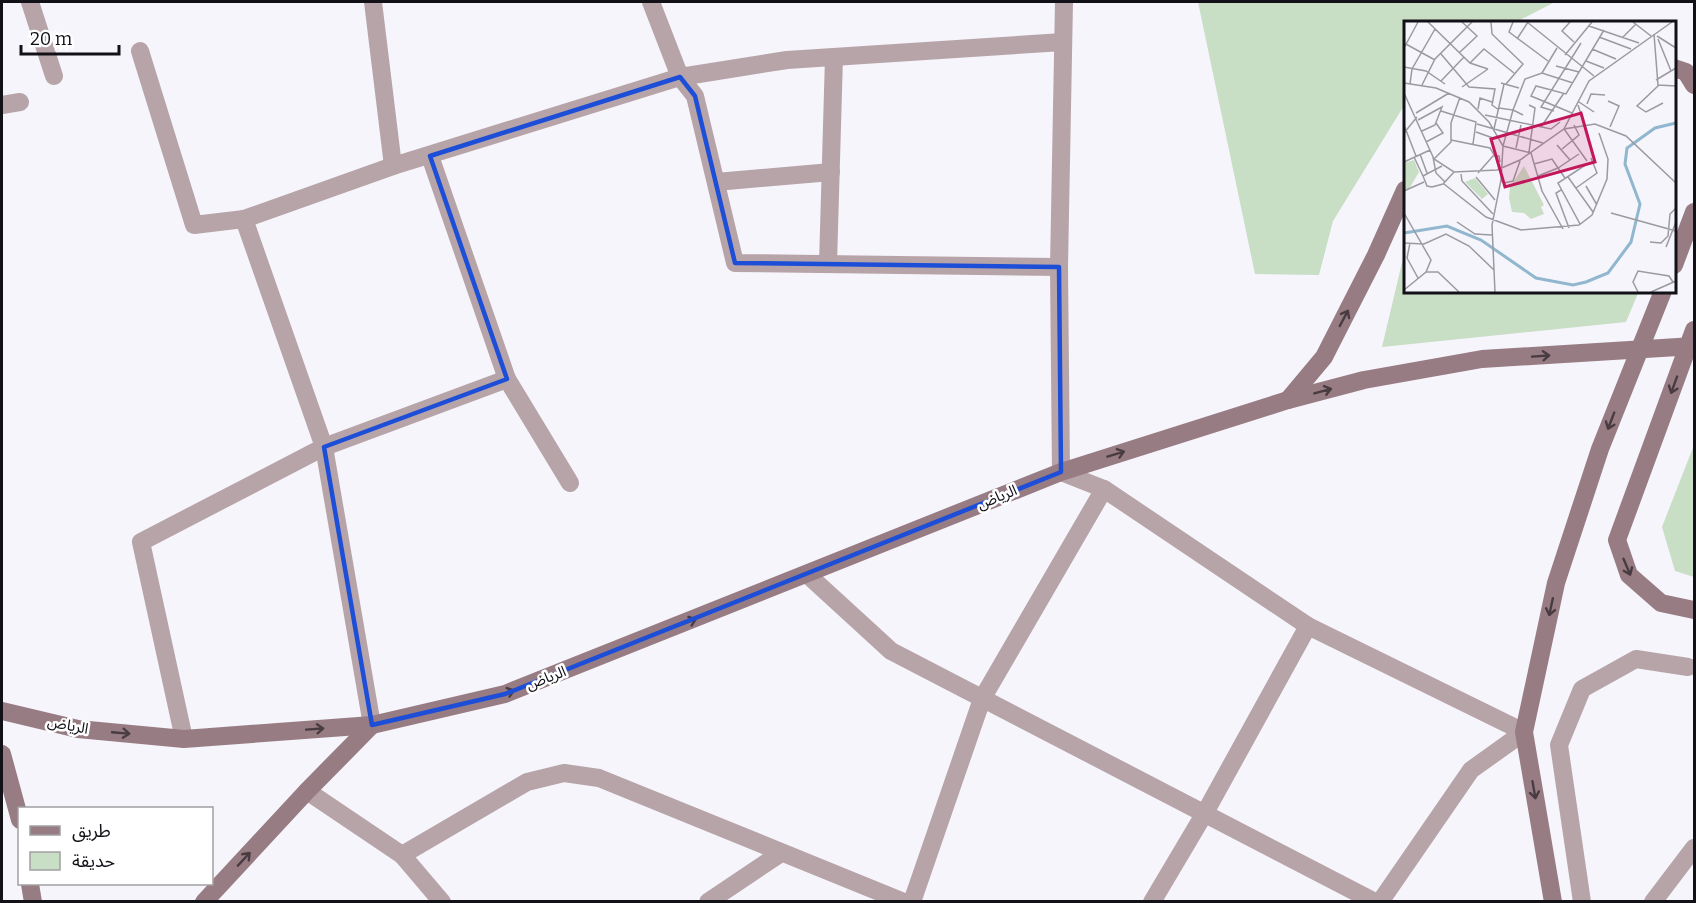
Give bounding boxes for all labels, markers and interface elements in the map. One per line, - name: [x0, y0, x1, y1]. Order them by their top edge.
- scale bar: [21, 18, 118, 56]
- inset map: [1404, 21, 1675, 292]
- text: 20 m: [30, 28, 72, 50]
- one-way arrow: [1339, 309, 1351, 327]
- one-way arrow: [1530, 350, 1550, 361]
- one-way arrow: [1668, 375, 1679, 393]
- one-way arrow: [1313, 385, 1332, 396]
- one-way arrow: [1605, 411, 1616, 430]
- one-way arrow: [1106, 448, 1125, 459]
- street label: الرياض: [974, 481, 1020, 513]
- one-way arrow: [1622, 558, 1633, 576]
- one-way arrow: [1545, 596, 1556, 616]
- one-way arrow: [678, 616, 696, 627]
- street label: الرياض: [523, 662, 569, 694]
- one-way arrow: [496, 686, 515, 697]
- street label: الرياض: [46, 712, 90, 738]
- one-way arrow: [305, 723, 324, 734]
- one-way arrow: [110, 728, 130, 739]
- one-way arrow: [1529, 779, 1540, 799]
- legend: [18, 807, 213, 885]
- text: طريق: [72, 820, 111, 842]
- text: حديقة: [72, 850, 115, 872]
- one-way arrow: [237, 851, 251, 866]

